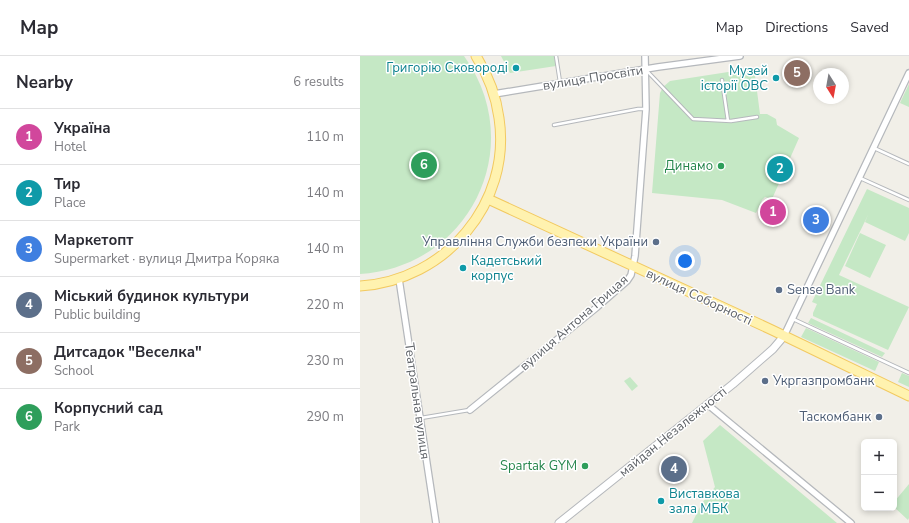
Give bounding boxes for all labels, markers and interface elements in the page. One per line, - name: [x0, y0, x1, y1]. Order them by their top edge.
- text: Map: [20, 15, 58, 41]
- text: Map: [716, 18, 743, 37]
- text: Directions: [765, 18, 828, 37]
- text: Saved: [850, 18, 889, 37]
- pin: 5: [784, 58, 810, 88]
- place label: Григорію Сковороді: [386, 59, 508, 77]
- street label: вулиця Просвіти: [542, 61, 644, 95]
- place label: Музей історії ОВС: [701, 62, 768, 95]
- marker: Григорію Сковороді: [511, 63, 521, 73]
- north arrow: [813, 68, 849, 104]
- text: Nearby: [16, 71, 73, 94]
- text: 6 results: [293, 73, 344, 91]
- marker: Музей історії ОВС: [771, 73, 781, 83]
- text: Україна: [54, 118, 111, 138]
- text: 1: [25, 128, 33, 146]
- text: 110 m: [306, 128, 344, 146]
- text: Hotel: [54, 138, 86, 156]
- pin: 6: [411, 150, 437, 180]
- pin: 2: [767, 154, 793, 184]
- place label: Динамо: [665, 157, 713, 175]
- marker: Динамо: [716, 161, 726, 171]
- text: Тир: [54, 174, 80, 194]
- text: 2: [25, 184, 33, 202]
- text: 140 m: [306, 184, 344, 202]
- text: Place: [54, 194, 86, 212]
- pin: 1: [760, 197, 786, 227]
- pin: 3: [803, 205, 829, 235]
- text: Маркетопт: [54, 230, 133, 250]
- place label: Управління Служби безпеки України: [421, 233, 648, 251]
- marker: Управління Служби безпеки України: [651, 237, 661, 247]
- text: 3: [25, 240, 33, 258]
- text: 140 m: [306, 240, 344, 258]
- text: Supermarket · вулиця Дмитра Коряка: [54, 250, 280, 268]
- your location: [675, 251, 695, 271]
- place label: Кадетський корпус: [471, 252, 542, 285]
- marker: Кадетський корпус: [458, 263, 468, 273]
- street label: вулиця Соборності: [643, 265, 755, 329]
- street label: вулиця Антона Грицая: [516, 271, 632, 375]
- place label: Sense Bank: [787, 281, 856, 299]
- marker: Sense Bank: [774, 285, 784, 295]
- text: Міський будинок культури: [54, 286, 249, 306]
- text: 4: [25, 296, 33, 314]
- text: 220 m: [306, 296, 344, 314]
- text: Public building: [54, 306, 141, 324]
- text: Дитсадок "Веселка": [54, 342, 202, 362]
- street label: Театральна вулиця: [400, 342, 434, 460]
- text: 5: [25, 352, 33, 370]
- text: 230 m: [306, 352, 344, 370]
- text: School: [54, 362, 94, 380]
- place label: Укргазпромбанк: [772, 372, 875, 390]
- marker: Укргазпромбанк: [760, 376, 770, 386]
- street label: майдан Незалежності: [615, 383, 731, 481]
- text: Корпусний сад: [54, 398, 163, 418]
- text: 6: [25, 408, 33, 426]
- text: 290 m: [306, 408, 344, 426]
- place label: Таскомбанк: [799, 408, 871, 426]
- marker: Таскомбанк: [874, 412, 884, 422]
- text: Park: [54, 418, 80, 436]
- map controls: [861, 439, 897, 511]
- button: +: [861, 439, 897, 475]
- pin: 4: [661, 454, 687, 484]
- place label: Spartak GYM: [500, 457, 577, 475]
- marker: Spartak GYM: [580, 461, 590, 471]
- button: −: [861, 475, 897, 511]
- place label: Виставкова зала МБК: [669, 485, 740, 518]
- marker: Виставкова зала МБК: [656, 496, 666, 506]

